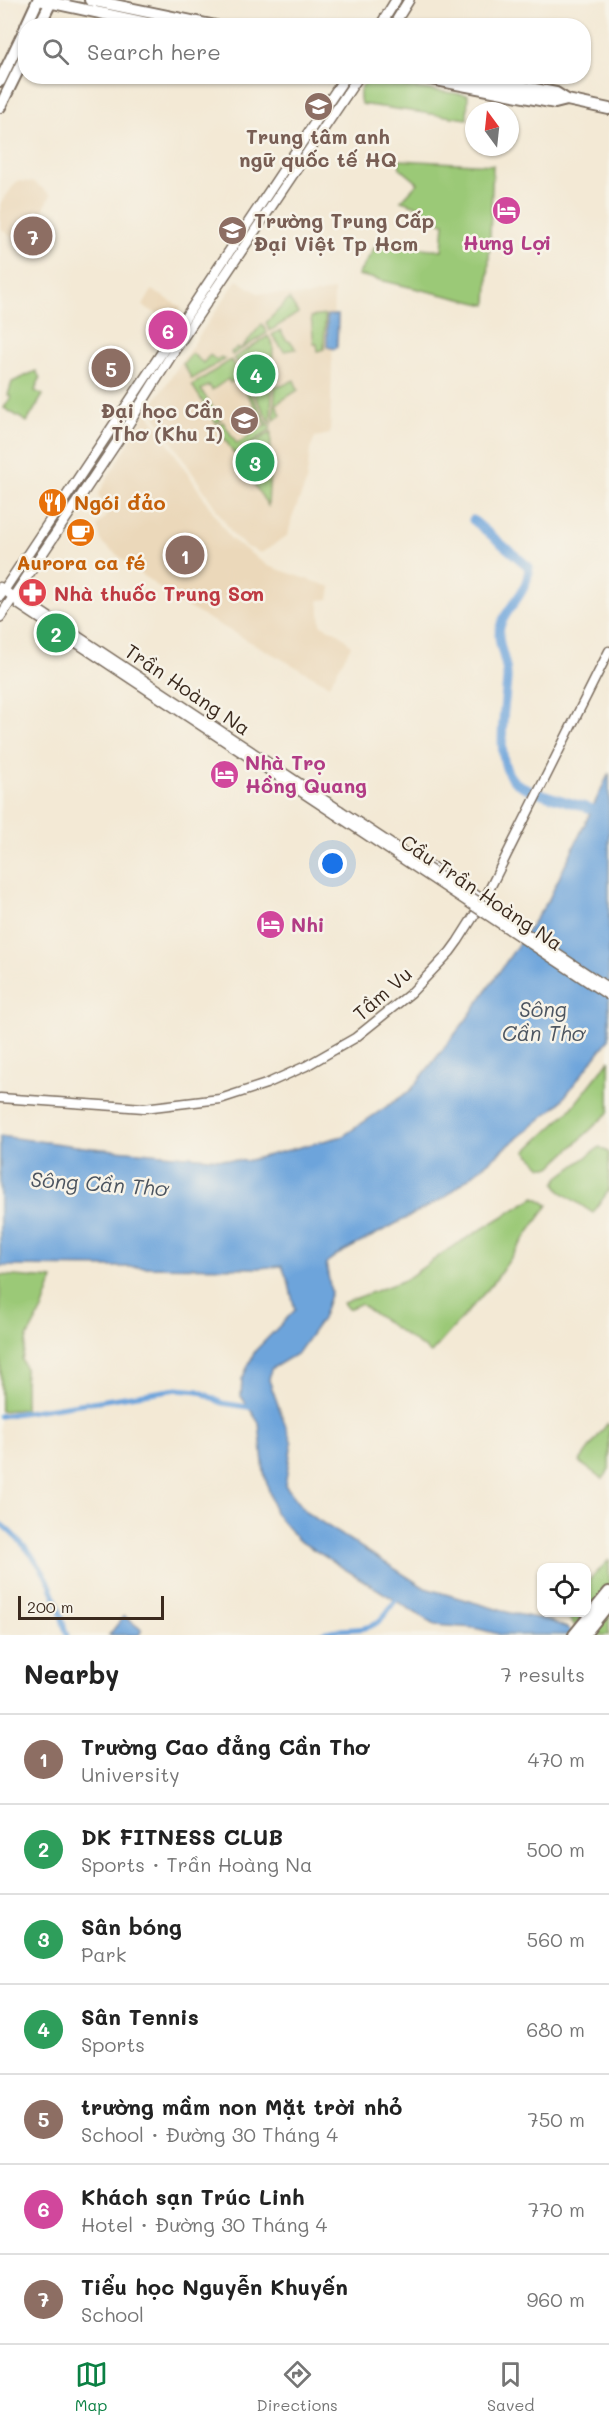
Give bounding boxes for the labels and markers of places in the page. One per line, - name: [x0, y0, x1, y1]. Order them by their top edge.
- school or university icon: Trung tâm anh ngữ quốc tế HQ: [302, 90, 334, 122]
- place label: Trung tâm anh ngữ quốc tế HQ: [239, 123, 397, 172]
- hotel icon: Hưng Lợi: [491, 195, 523, 227]
- place label: Trường Trung Cấp Đại Việt Tp Hcm: [254, 207, 434, 256]
- pin: 7: [14, 214, 52, 258]
- school or university icon: Trường Trung Cấp Đại Việt Tp Hcm: [217, 215, 249, 247]
- place label: Hưng Lợi: [463, 229, 551, 255]
- pin: 6: [148, 308, 188, 352]
- pin: 5: [92, 346, 130, 391]
- pin: 4: [236, 352, 276, 397]
- place label: Đại học Cần Thơ (Khu I): [101, 397, 223, 446]
- school or university icon: Đại học Cần Thơ (Khu I): [228, 405, 260, 437]
- pin: 3: [236, 440, 274, 484]
- restaurant icon: Ngói đảo: [37, 486, 69, 518]
- place label: Ngói đảo: [74, 489, 166, 515]
- cafe icon: Aurora ca fé: [65, 516, 97, 548]
- pin: 1: [166, 532, 204, 578]
- place label: Aurora ca fé: [17, 549, 146, 575]
- pharmacy icon: Nhà thuốc Trung Sơn: [17, 577, 49, 609]
- place label: Nhà thuốc Trung Sơn: [54, 580, 264, 606]
- pin: 2: [36, 610, 76, 656]
- place label: Nhà Trọ Hồng Quang: [245, 749, 367, 798]
- hotel icon: Nhà Trọ Hồng Quang: [208, 758, 240, 790]
- hotel icon: Nhi: [254, 908, 286, 940]
- place label: Nhi: [291, 911, 325, 937]

